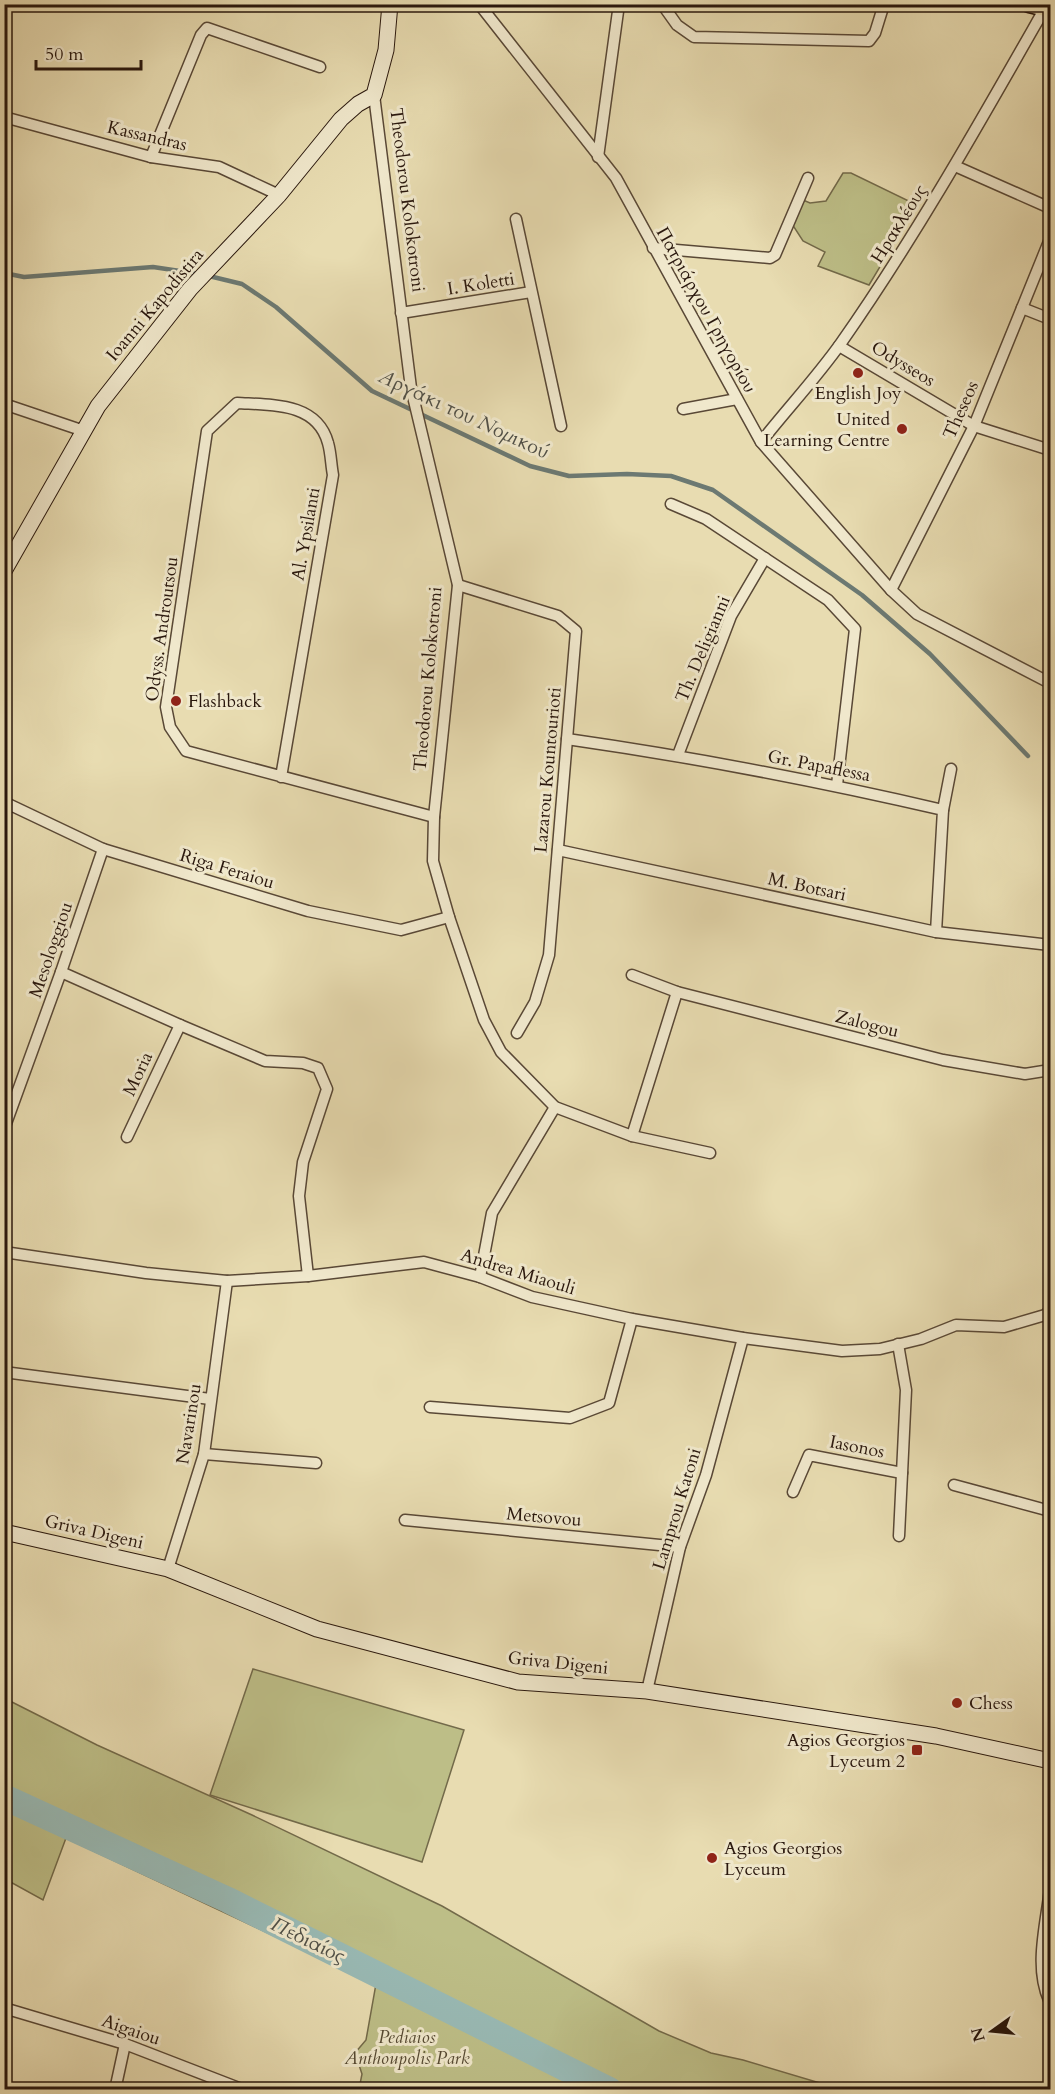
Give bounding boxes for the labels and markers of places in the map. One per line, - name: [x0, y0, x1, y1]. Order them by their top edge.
- marker: English Joy: [851, 366, 865, 380]
- place label: English Joy: [814, 381, 902, 406]
- place label: United Learning Centre: [764, 407, 890, 453]
- marker: United Learning Centre: [895, 422, 909, 436]
- place label: Flashback: [188, 689, 262, 714]
- marker: Flashback: [169, 694, 183, 708]
- place label: Chess: [969, 1691, 1013, 1716]
- marker: Chess: [950, 1696, 964, 1710]
- place label: Agios Georgios Lyceum 2: [787, 1728, 905, 1774]
- marker: Agios Georgios Lyceum 2: [910, 1743, 924, 1757]
- place label: Agios Georgios Lyceum: [724, 1836, 842, 1882]
- marker: Agios Georgios Lyceum: [705, 1851, 719, 1865]

